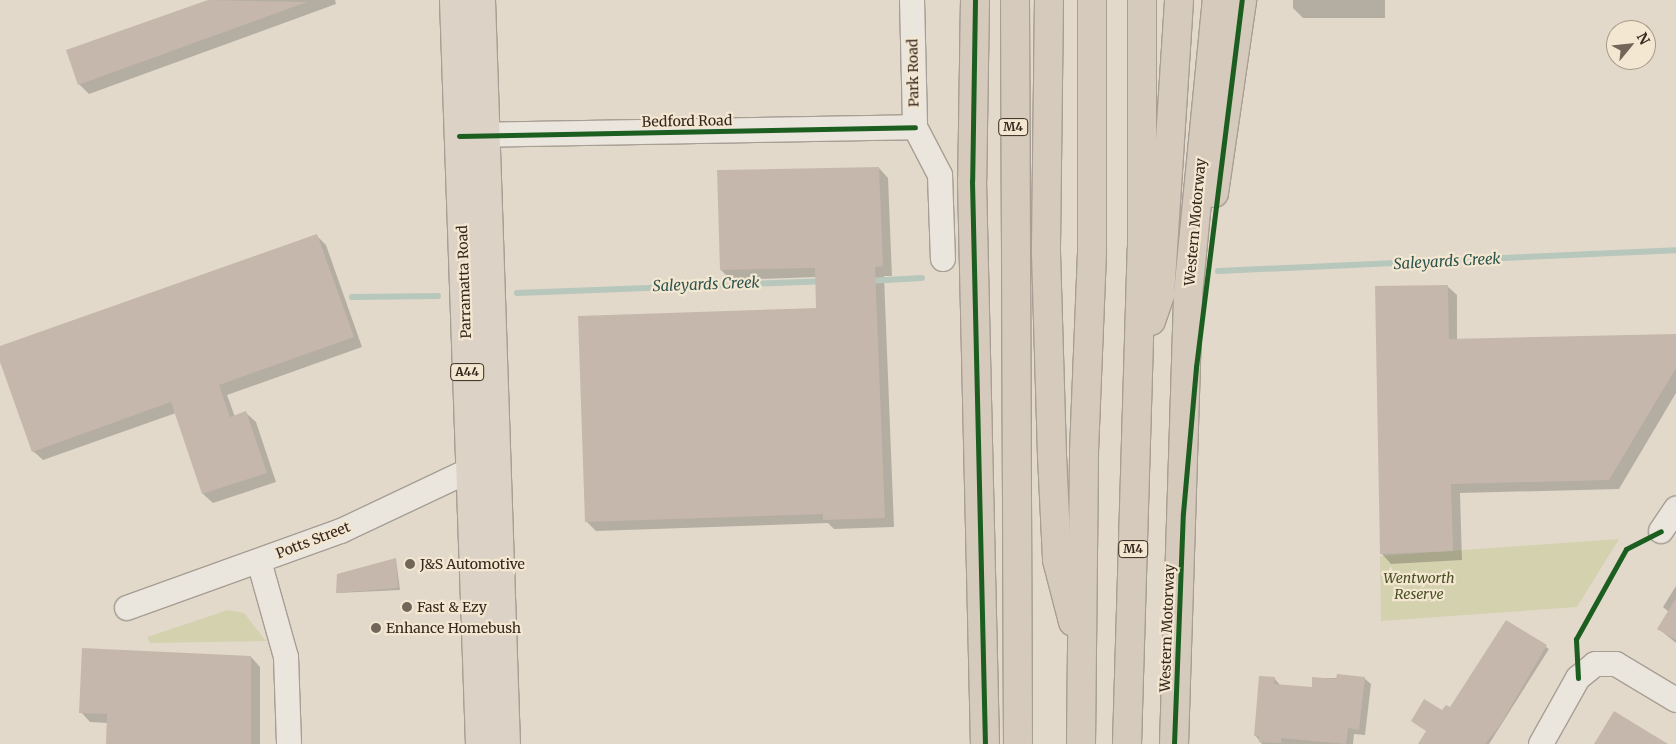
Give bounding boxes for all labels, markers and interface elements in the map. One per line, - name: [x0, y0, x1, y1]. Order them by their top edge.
- north arrow: [1606, 20, 1656, 70]
- text: N: [1633, 29, 1654, 48]
- street label: Park Road: [904, 39, 922, 107]
- street label: Bedford Road: [642, 112, 732, 130]
- road number: M4: [998, 118, 1028, 136]
- street label: Western Motorway: [1181, 157, 1209, 287]
- street label: Parramatta Road: [454, 225, 474, 339]
- water label: Saleyards Creek: [1393, 249, 1501, 273]
- water label: Saleyards Creek: [652, 273, 760, 295]
- road number: A44: [450, 362, 484, 382]
- street label: Potts Street: [273, 518, 353, 562]
- road number: M4: [1118, 540, 1148, 558]
- place label: J&S Automotive: [420, 556, 525, 572]
- marker: J&S Automotive: [404, 558, 416, 570]
- street label: Western Motorway: [1156, 564, 1178, 692]
- park label: Wentworth Reserve: [1383, 570, 1455, 602]
- place label: Fast & Ezy: [417, 599, 487, 615]
- marker: Fast & Ezy: [401, 601, 413, 613]
- place label: Enhance Homebush: [386, 620, 521, 636]
- marker: Enhance Homebush: [370, 622, 382, 634]

